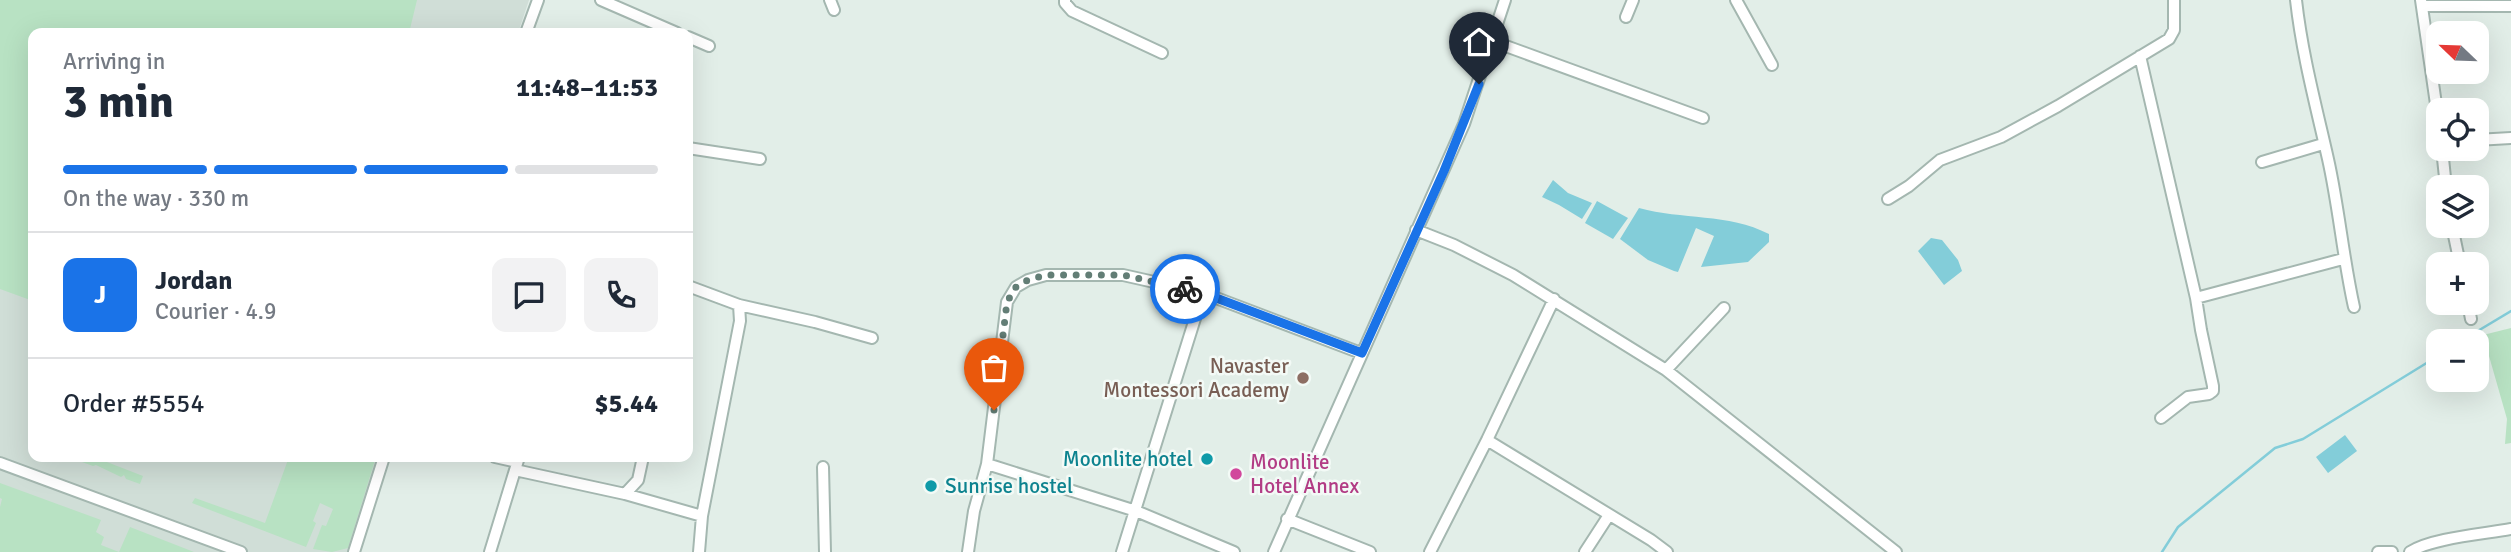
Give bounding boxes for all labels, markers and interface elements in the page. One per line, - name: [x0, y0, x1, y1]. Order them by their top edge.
- pin: [1449, 12.0, 1509, 84]
- north arrow: [2426, 21, 2488, 84]
- map controls: [2426, 21, 2489, 392]
- icon: home: [1460, 23, 1498, 61]
- text: Arriving in: [63, 47, 165, 76]
- text: 11:48–11:53: [516, 72, 658, 104]
- text: 3 min: [63, 74, 174, 130]
- button: locate: [2426, 98, 2489, 161]
- button: layers: [2426, 175, 2489, 238]
- text: On the way · 330 m: [63, 184, 249, 213]
- button: +: [2426, 252, 2489, 315]
- courier: [1150, 254, 1220, 324]
- button: chat: [492, 258, 566, 332]
- button: phone: [584, 258, 658, 332]
- text: Jordan: [155, 265, 232, 297]
- icon: bike: [1166, 270, 1204, 308]
- text: J: [94, 279, 106, 311]
- text: Courier · 4.9: [155, 297, 276, 326]
- button: −: [2426, 329, 2489, 392]
- pin: [964, 338, 1024, 410]
- icon: bag: [975, 349, 1013, 387]
- place label: Navaster Montessori Academy: [1103, 353, 1289, 403]
- marker: Navaster Montessori Academy: [1295, 370, 1311, 386]
- text: Order #5554: [63, 388, 204, 420]
- text: $5.44: [594, 388, 658, 420]
- place label: Moonlite hotel: [1063, 446, 1193, 472]
- place label: Moonlite Hotel Annex: [1250, 449, 1360, 499]
- marker: Moonlite hotel: [1199, 451, 1215, 467]
- marker: Moonlite Hotel Annex: [1228, 466, 1244, 482]
- place label: Sunrise hostel: [945, 473, 1073, 499]
- marker: Sunrise hostel: [923, 478, 939, 494]

